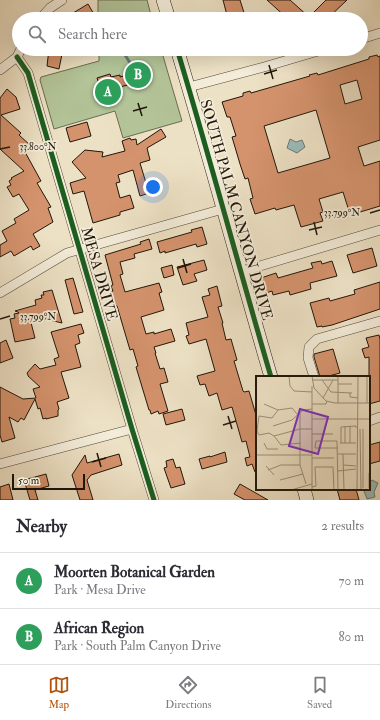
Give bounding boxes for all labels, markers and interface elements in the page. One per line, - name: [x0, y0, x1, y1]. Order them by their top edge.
- search box: [12, 12, 368, 56]
- icon: search: [26, 23, 48, 45]
- text: Search here: [58, 25, 127, 44]
- pin: B: [125, 60, 151, 90]
- pin: A: [95, 77, 121, 107]
- street label: SOUTH PALM CANYON DRIVE: [195, 97, 277, 323]
- text: 33.800°N: [19, 141, 57, 153]
- your location: [143, 177, 163, 197]
- text: 33.799°N: [324, 207, 360, 219]
- street label: MESA DRIVE: [77, 225, 121, 323]
- text: 33.799°N: [20, 311, 56, 323]
- inset map: [256, 376, 370, 490]
- scale bar: [12, 472, 85, 491]
- text: 50 m: [18, 474, 39, 487]
- text: Nearby: [16, 516, 67, 537]
- text: 2 results: [321, 518, 364, 534]
- text: Moorten Botanical Garden: [54, 563, 215, 582]
- text: A: [25, 573, 33, 589]
- text: 70 m: [339, 573, 364, 589]
- text: Park · Mesa Drive: [54, 582, 146, 598]
- text: African Region: [54, 619, 144, 638]
- text: B: [25, 629, 33, 645]
- text: 80 m: [338, 629, 364, 645]
- text: Park · South Palm Canyon Drive: [54, 638, 221, 654]
- tab: Map: [48, 674, 70, 711]
- tab: Directions: [165, 674, 212, 711]
- tab: Saved: [307, 674, 332, 711]

